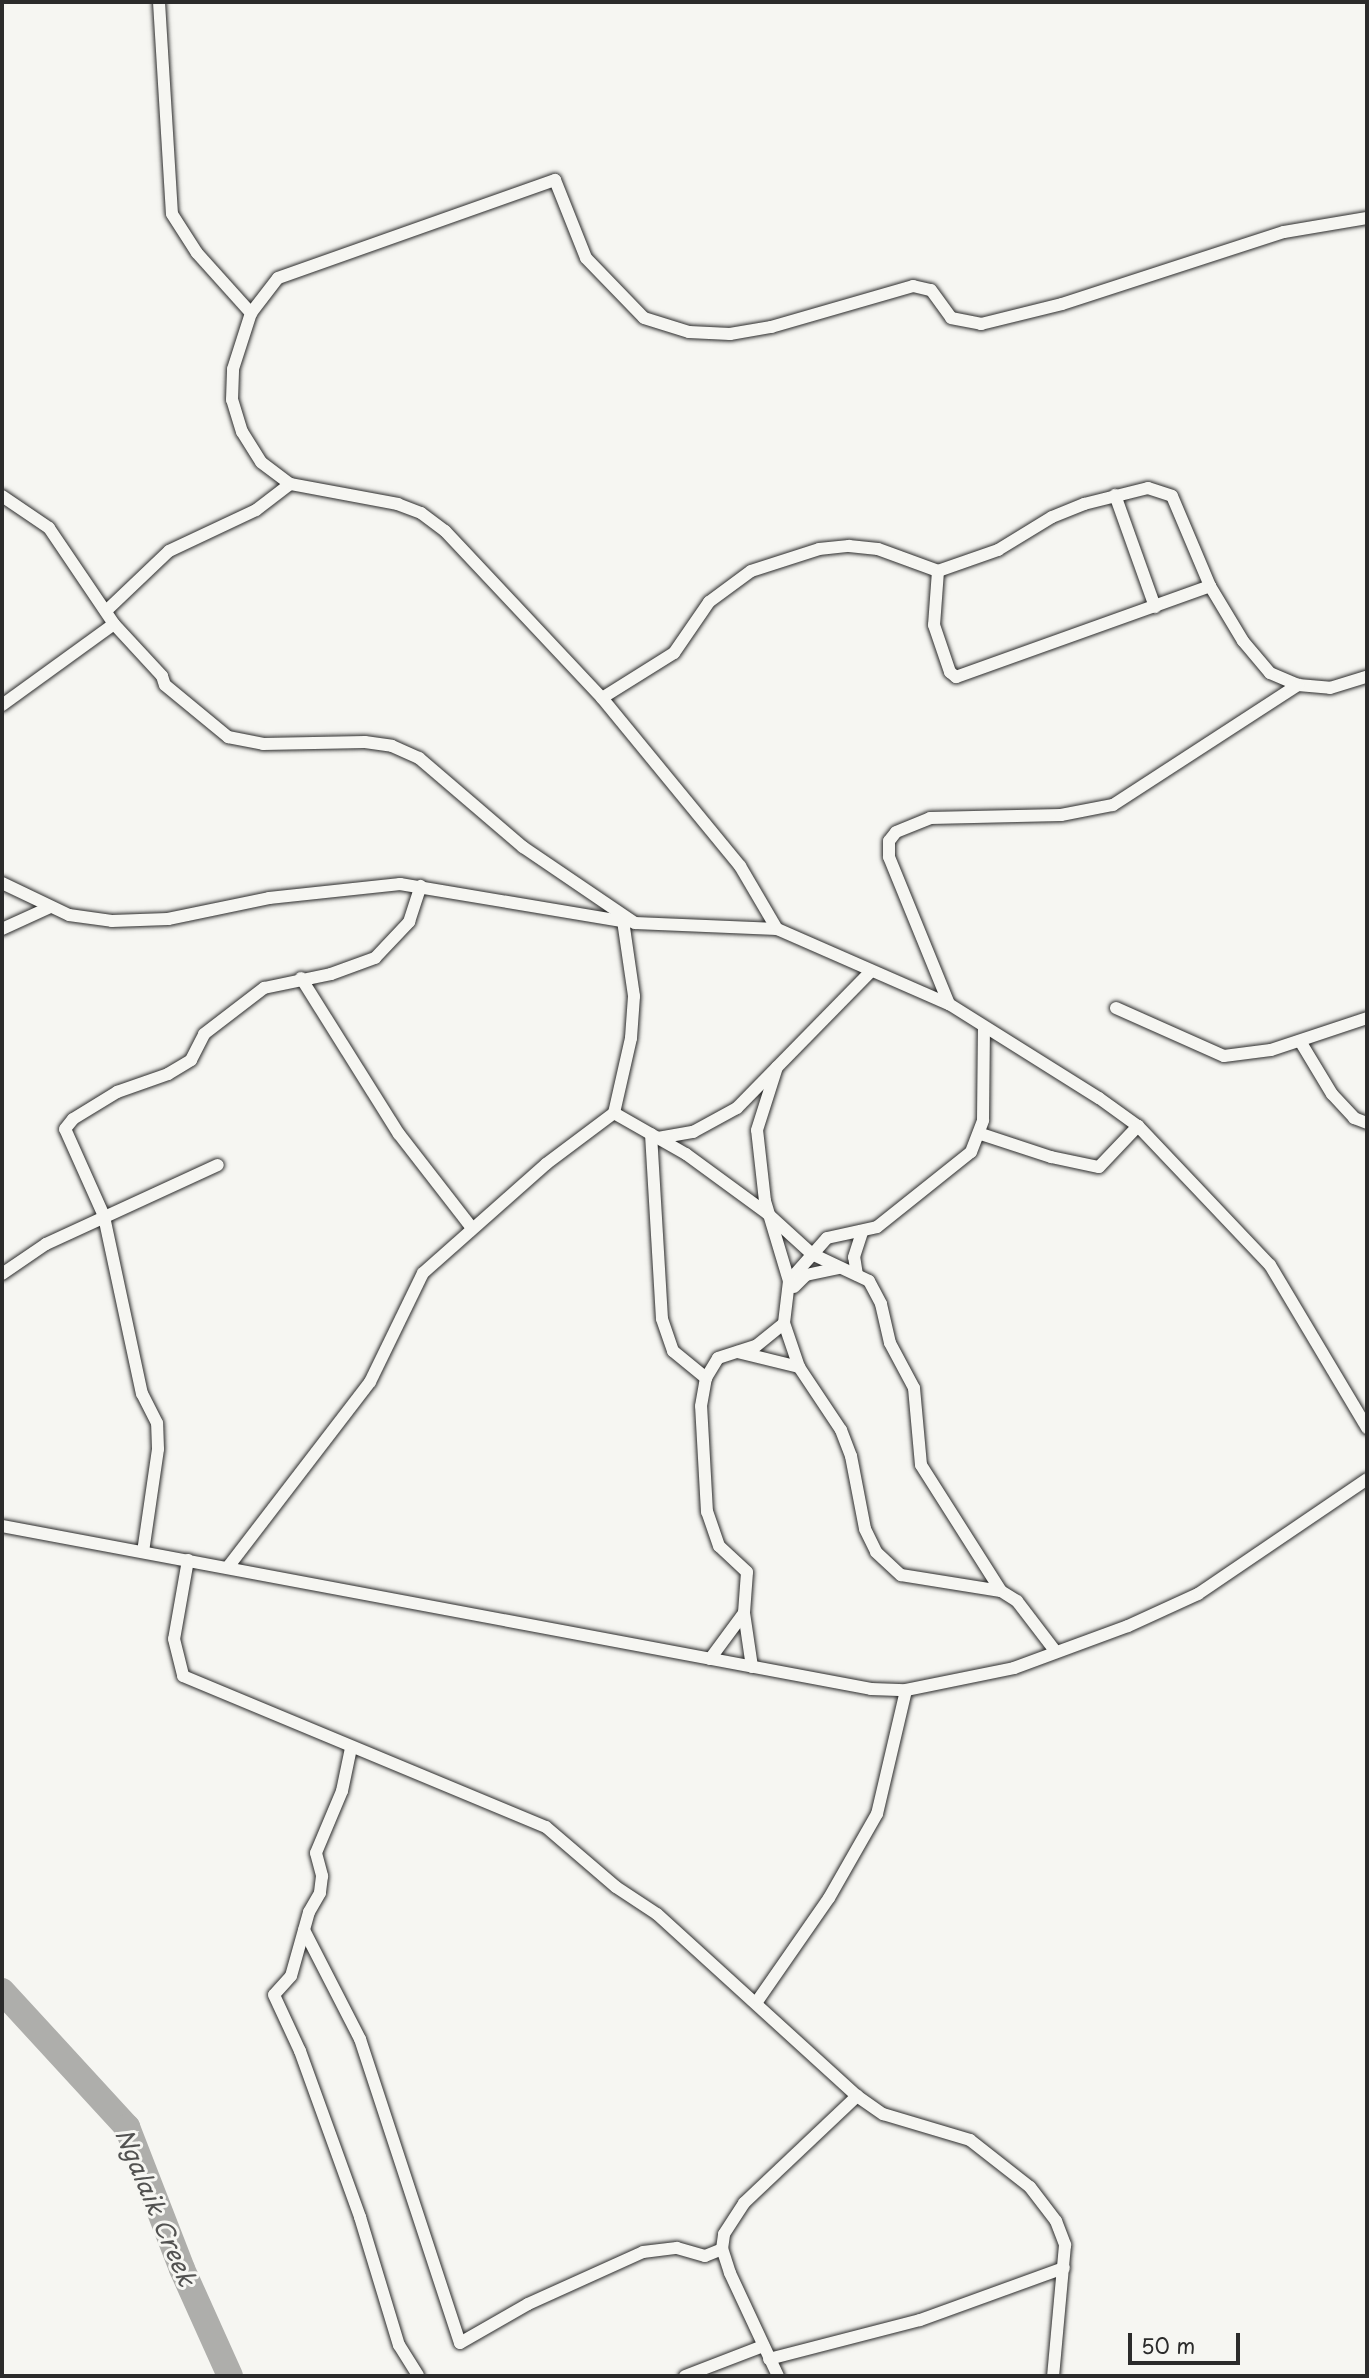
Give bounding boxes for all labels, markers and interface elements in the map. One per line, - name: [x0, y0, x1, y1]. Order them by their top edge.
- water label: Ngalaik Creek: [110, 2124, 202, 2290]
- scale bar: [1131, 2318, 1243, 2362]
- text: 50 m: [1141, 2329, 1195, 2361]

